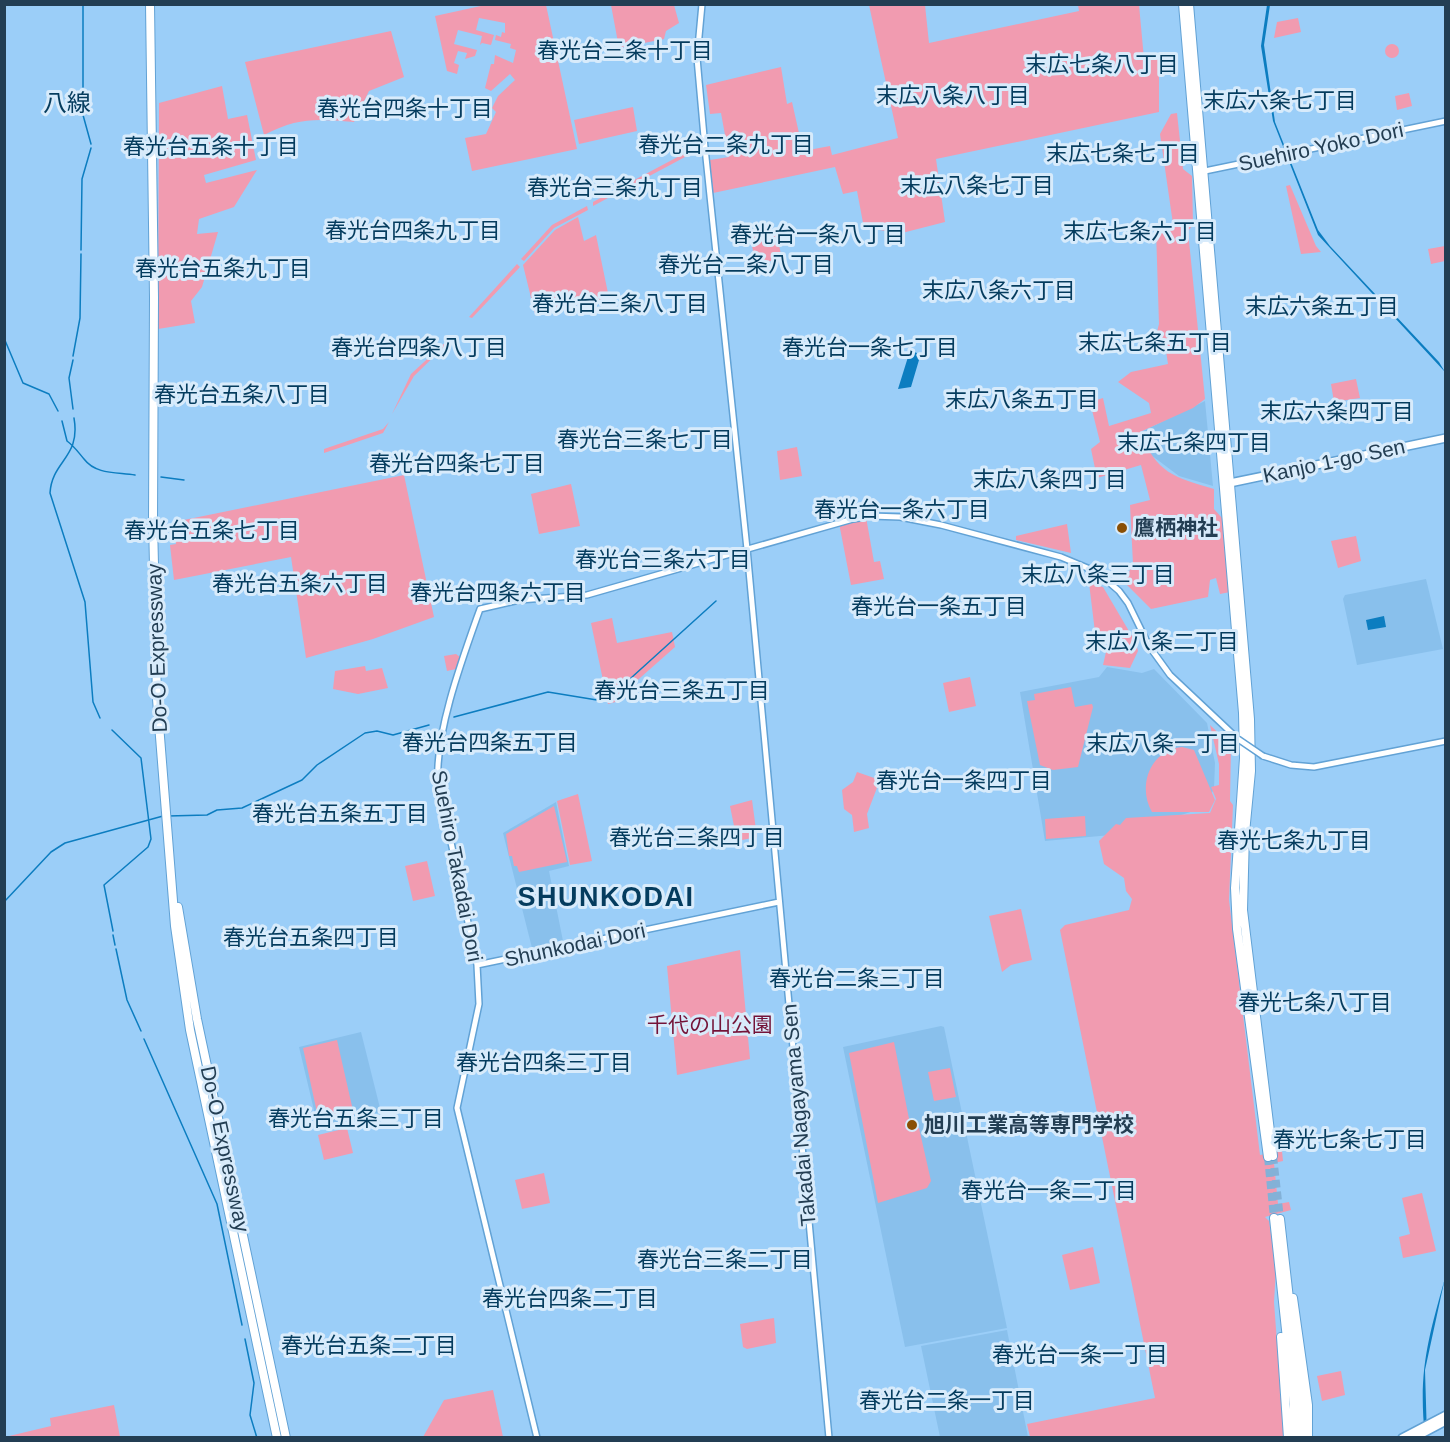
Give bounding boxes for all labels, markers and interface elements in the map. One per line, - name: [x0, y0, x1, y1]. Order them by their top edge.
- district label: 春光台三条十丁目: [537, 38, 713, 63]
- district label: 末広七条八丁目: [1025, 52, 1179, 77]
- district label: 末広八条八丁目: [876, 83, 1030, 108]
- district label: 末広六条七丁目: [1203, 88, 1357, 113]
- district label: 八線: [43, 89, 91, 116]
- district label: 春光台四条十丁目: [317, 96, 493, 121]
- street label: Suehiro Yoko Dori: [1236, 118, 1406, 175]
- district label: 春光台二条九丁目: [638, 132, 814, 157]
- district label: 春光台五条十丁目: [123, 134, 299, 159]
- district label: 末広七条七丁目: [1046, 141, 1200, 166]
- district label: 末広八条七丁目: [900, 173, 1054, 198]
- district label: 春光台三条九丁目: [527, 175, 703, 200]
- district label: 春光台四条九丁目: [325, 218, 501, 243]
- district label: 末広七条六丁目: [1063, 219, 1217, 244]
- district label: 春光台一条八丁目: [730, 222, 906, 247]
- district label: 春光台二条八丁目: [658, 252, 834, 277]
- district label: 春光台五条九丁目: [135, 256, 311, 281]
- district label: 末広八条六丁目: [922, 278, 1076, 303]
- district label: 春光台三条八丁目: [532, 291, 708, 316]
- district label: 末広六条五丁目: [1245, 294, 1399, 319]
- district label: 末広七条五丁目: [1078, 330, 1232, 355]
- district label: 春光台四条八丁目: [331, 335, 507, 360]
- district label: 春光台一条七丁目: [782, 335, 958, 360]
- district label: 春光台五条八丁目: [154, 382, 330, 407]
- district label: 末広八条五丁目: [945, 387, 1099, 412]
- district label: 末広六条四丁目: [1260, 399, 1414, 424]
- district label: 春光台三条七丁目: [557, 427, 733, 452]
- district label: 末広七条四丁目: [1117, 430, 1271, 455]
- street label: Kanjo 1-go Sen: [1261, 434, 1407, 487]
- district label: 春光台四条七丁目: [369, 451, 545, 476]
- district label: 末広八条四丁目: [973, 467, 1127, 492]
- district label: 春光台一条六丁目: [814, 497, 990, 522]
- place label: 鷹栖神社: [1134, 516, 1218, 539]
- district label: 春光台五条七丁目: [124, 518, 300, 543]
- marker: 鷹栖神社: [1115, 521, 1129, 535]
- district label: 春光台三条六丁目: [575, 547, 751, 572]
- district label: 末広八条三丁目: [1021, 562, 1175, 587]
- street label: Do-O Expressway: [142, 563, 171, 733]
- district label: 春光台五条六丁目: [212, 571, 388, 596]
- district label: 春光台四条六丁目: [410, 580, 586, 605]
- district label: 春光台一条五丁目: [851, 594, 1027, 619]
- district label: 末広八条二丁目: [1085, 629, 1239, 654]
- district label: 春光台三条五丁目: [594, 678, 770, 703]
- district label: 春光台四条五丁目: [402, 730, 578, 755]
- district label: 末広八条一丁目: [1086, 731, 1240, 756]
- street label: Suehiro Takadai Dori: [428, 768, 487, 964]
- district label: 春光台一条四丁目: [876, 768, 1052, 793]
- district label: 春光台五条五丁目: [252, 801, 428, 826]
- district label: 春光台三条四丁目: [609, 825, 785, 850]
- district label: 春光七条九丁目: [1217, 828, 1371, 853]
- district label: SHUNKODAI: [517, 882, 695, 912]
- street label: Shunkodai Dori: [502, 918, 648, 971]
- district label: 春光台五条四丁目: [223, 925, 399, 950]
- district label: 春光台二条三丁目: [769, 966, 945, 991]
- district label: 春光七条八丁目: [1238, 990, 1392, 1015]
- street label: Takadai Nagayama Sen: [777, 1003, 820, 1227]
- park label: 千代の山公園: [647, 1013, 773, 1036]
- district label: 春光台四条三丁目: [456, 1050, 632, 1075]
- street label: Do-O Expressway: [197, 1064, 254, 1235]
- district label: 春光台五条三丁目: [268, 1106, 444, 1131]
- place label: 旭川工業高等専門学校: [924, 1113, 1134, 1136]
- marker: 旭川工業高等専門学校: [905, 1118, 919, 1132]
- district label: 春光七条七丁目: [1273, 1127, 1427, 1152]
- district label: 春光台一条二丁目: [961, 1178, 1137, 1203]
- district label: 春光台三条二丁目: [637, 1247, 813, 1272]
- district label: 春光台四条二丁目: [482, 1286, 658, 1311]
- district label: 春光台五条二丁目: [281, 1333, 457, 1358]
- district label: 春光台一条一丁目: [992, 1342, 1168, 1367]
- district label: 春光台二条一丁目: [859, 1388, 1035, 1413]

